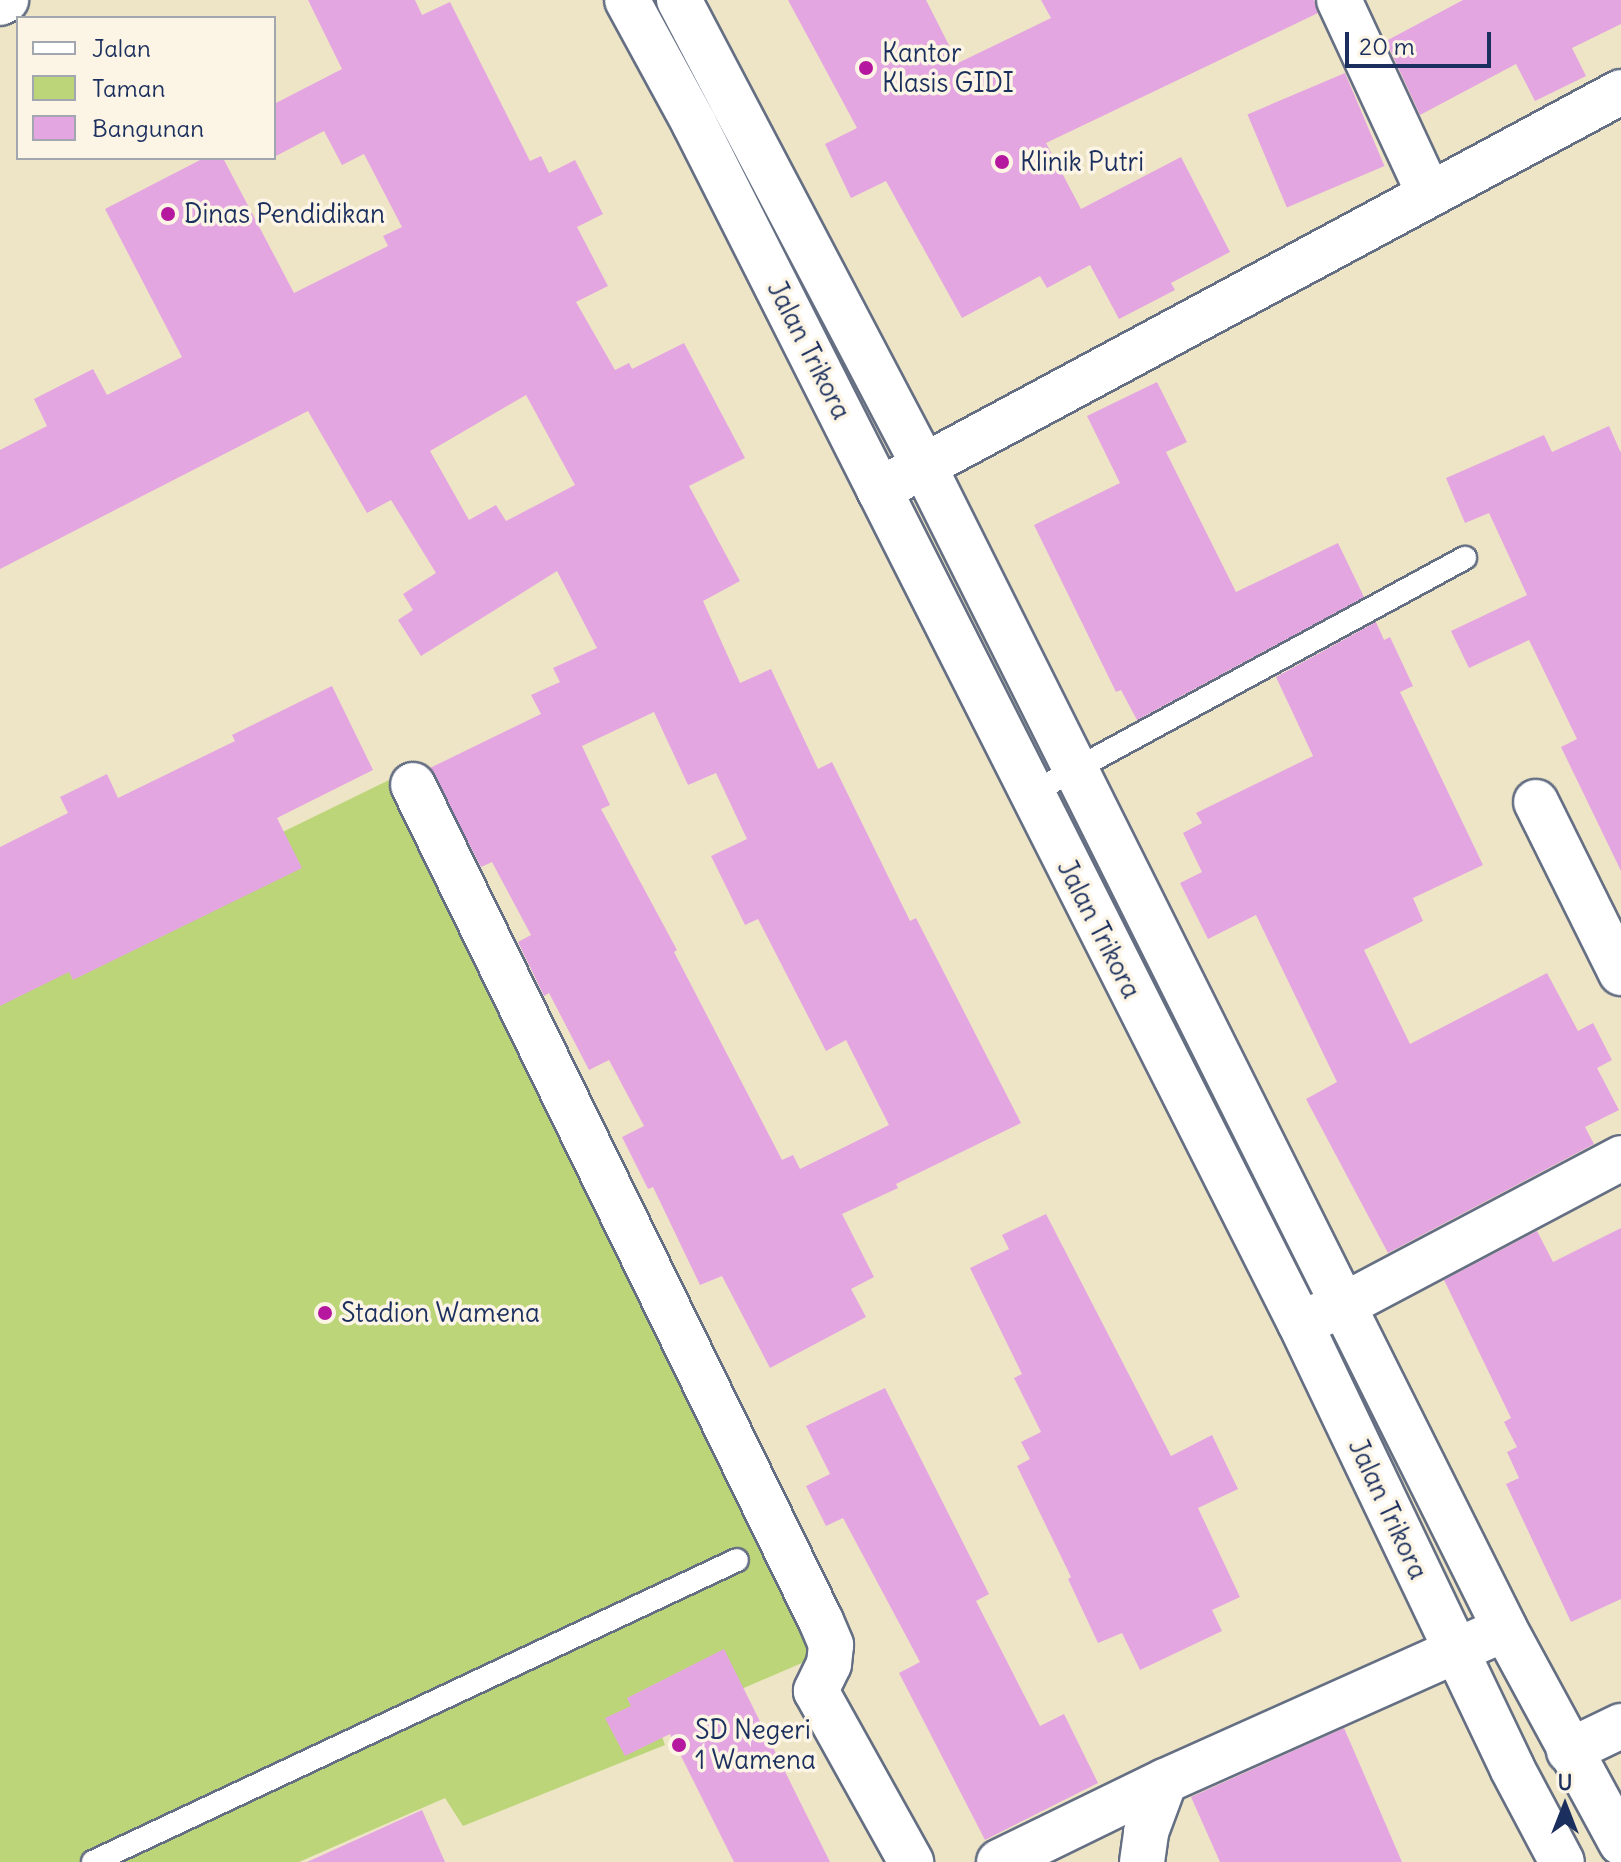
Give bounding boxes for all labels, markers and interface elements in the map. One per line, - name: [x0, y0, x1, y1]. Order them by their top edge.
- legend: [16, 16, 276, 160]
- scale bar: [1349, 16, 1495, 66]
- text: 20 m: [1359, 31, 1415, 61]
- text: Jalan: [92, 33, 151, 63]
- place label: Kantor Klasis GIDI: [882, 37, 1014, 98]
- marker: Kantor Klasis GIDI: [857, 59, 875, 77]
- text: Taman: [92, 73, 165, 103]
- text: Bangunan: [92, 113, 204, 143]
- place label: Klinik Putri: [1020, 146, 1144, 178]
- marker: Klinik Putri: [991, 151, 1013, 173]
- place label: Dinas Pendidikan: [184, 198, 385, 230]
- marker: Dinas Pendidikan: [159, 205, 177, 223]
- street label: Jalan Trikora: [761, 276, 857, 424]
- street label: Jalan Trikora: [1051, 855, 1147, 1003]
- place label: Stadion Wamena: [341, 1297, 540, 1329]
- marker: Stadion Wamena: [316, 1304, 334, 1322]
- street label: Jalan Trikora: [1342, 1434, 1434, 1584]
- place label: SD Negeri 1 Wamena: [695, 1714, 816, 1776]
- marker: SD Negeri 1 Wamena: [670, 1736, 688, 1754]
- north arrow: [1525, 1766, 1605, 1846]
- text: U: [1557, 1768, 1573, 1796]

